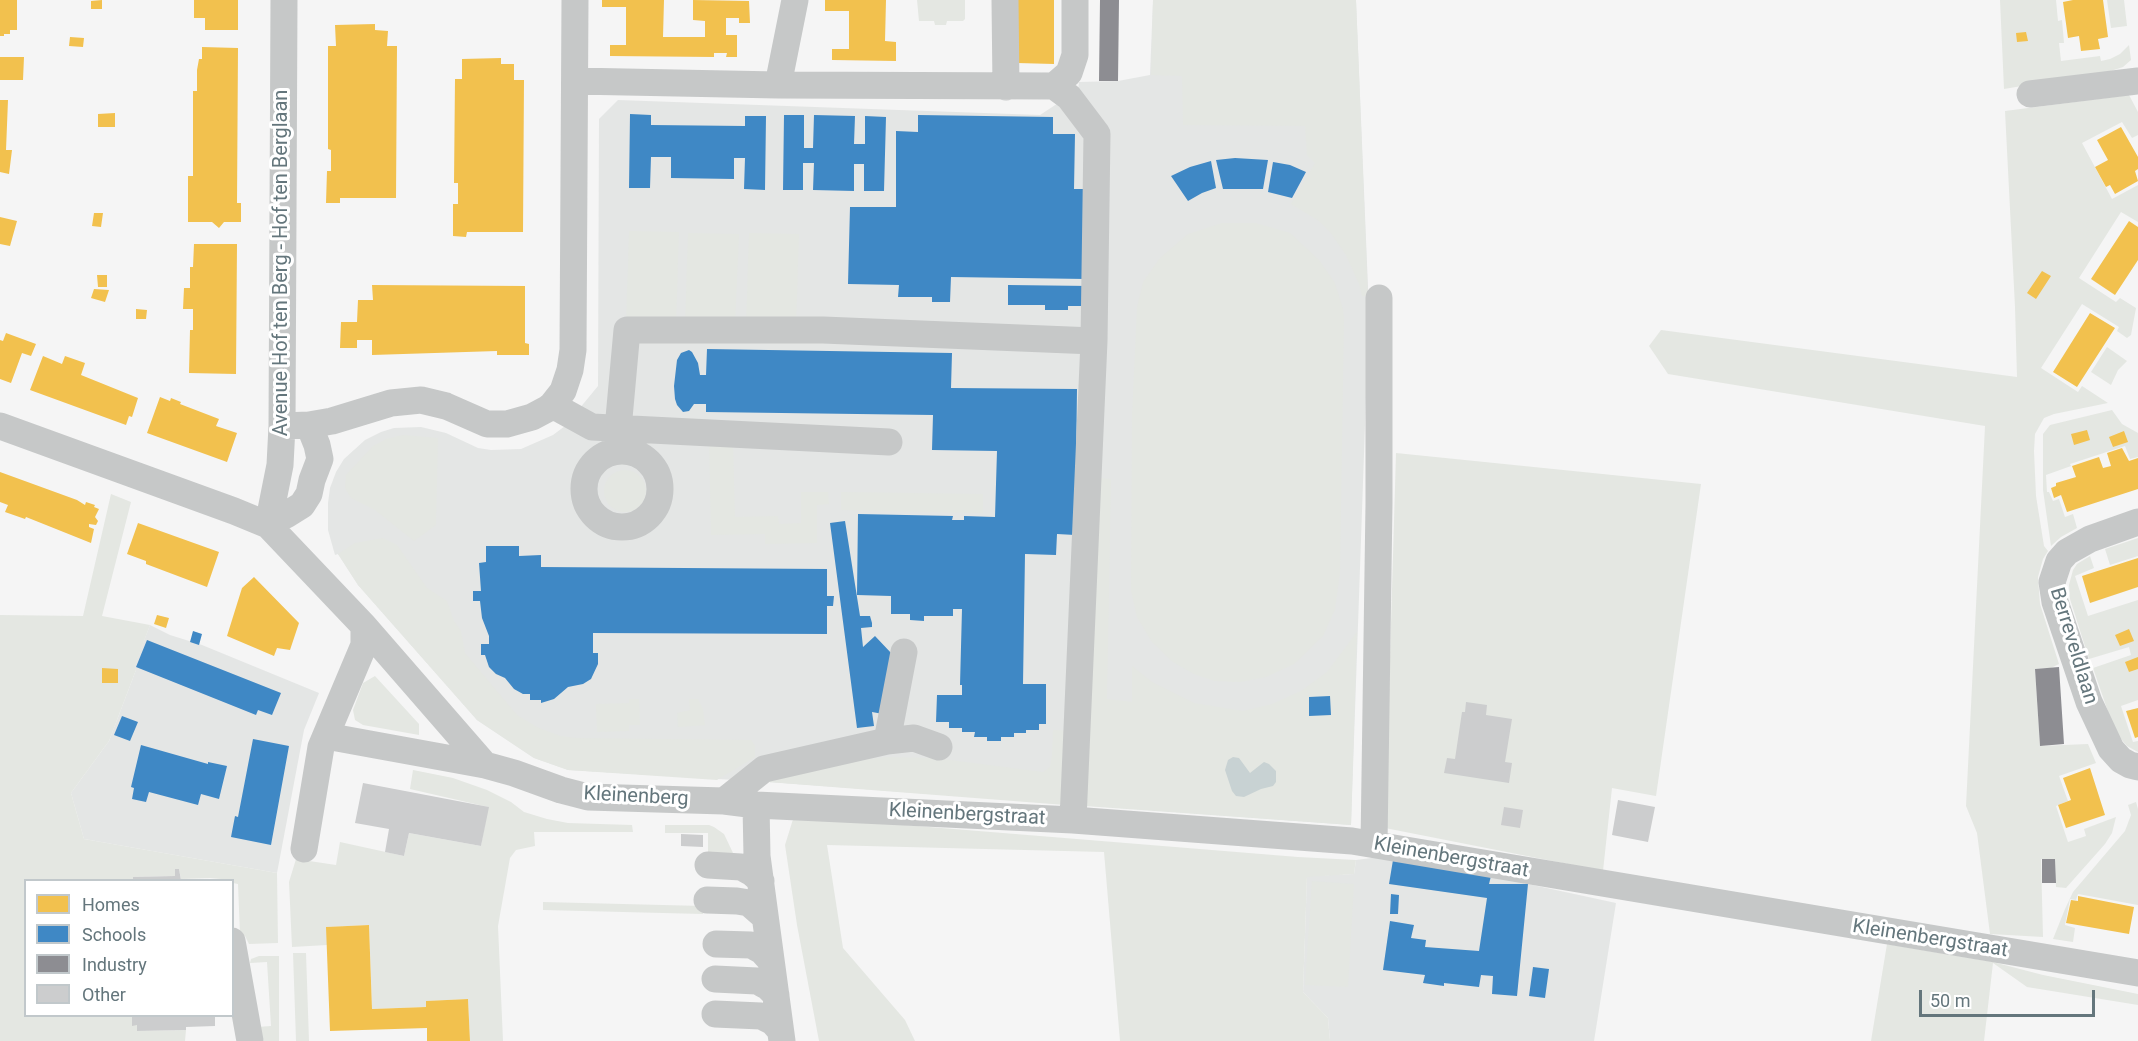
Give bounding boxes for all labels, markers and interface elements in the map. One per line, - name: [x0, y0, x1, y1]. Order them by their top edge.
- street label: Avenue Hof ten Berg - Hof ten Berglaan: [270, 90, 294, 436]
- street label: Berreveldlaan: [2044, 585, 2102, 707]
- street label: Kleinenberg: [583, 782, 689, 812]
- street label: Kleinenbergstraat: [888, 799, 1046, 831]
- street label: Kleinenbergstraat: [1372, 833, 1530, 883]
- legend: [24, 879, 234, 1017]
- text: Homes: [82, 894, 140, 915]
- street label: Kleinenbergstraat: [1851, 915, 2009, 963]
- text: Schools: [82, 924, 146, 945]
- text: Industry: [82, 954, 147, 975]
- scale bar: [1922, 978, 2098, 1016]
- text: Other: [82, 984, 126, 1005]
- text: 50 m: [1930, 990, 1970, 1011]

